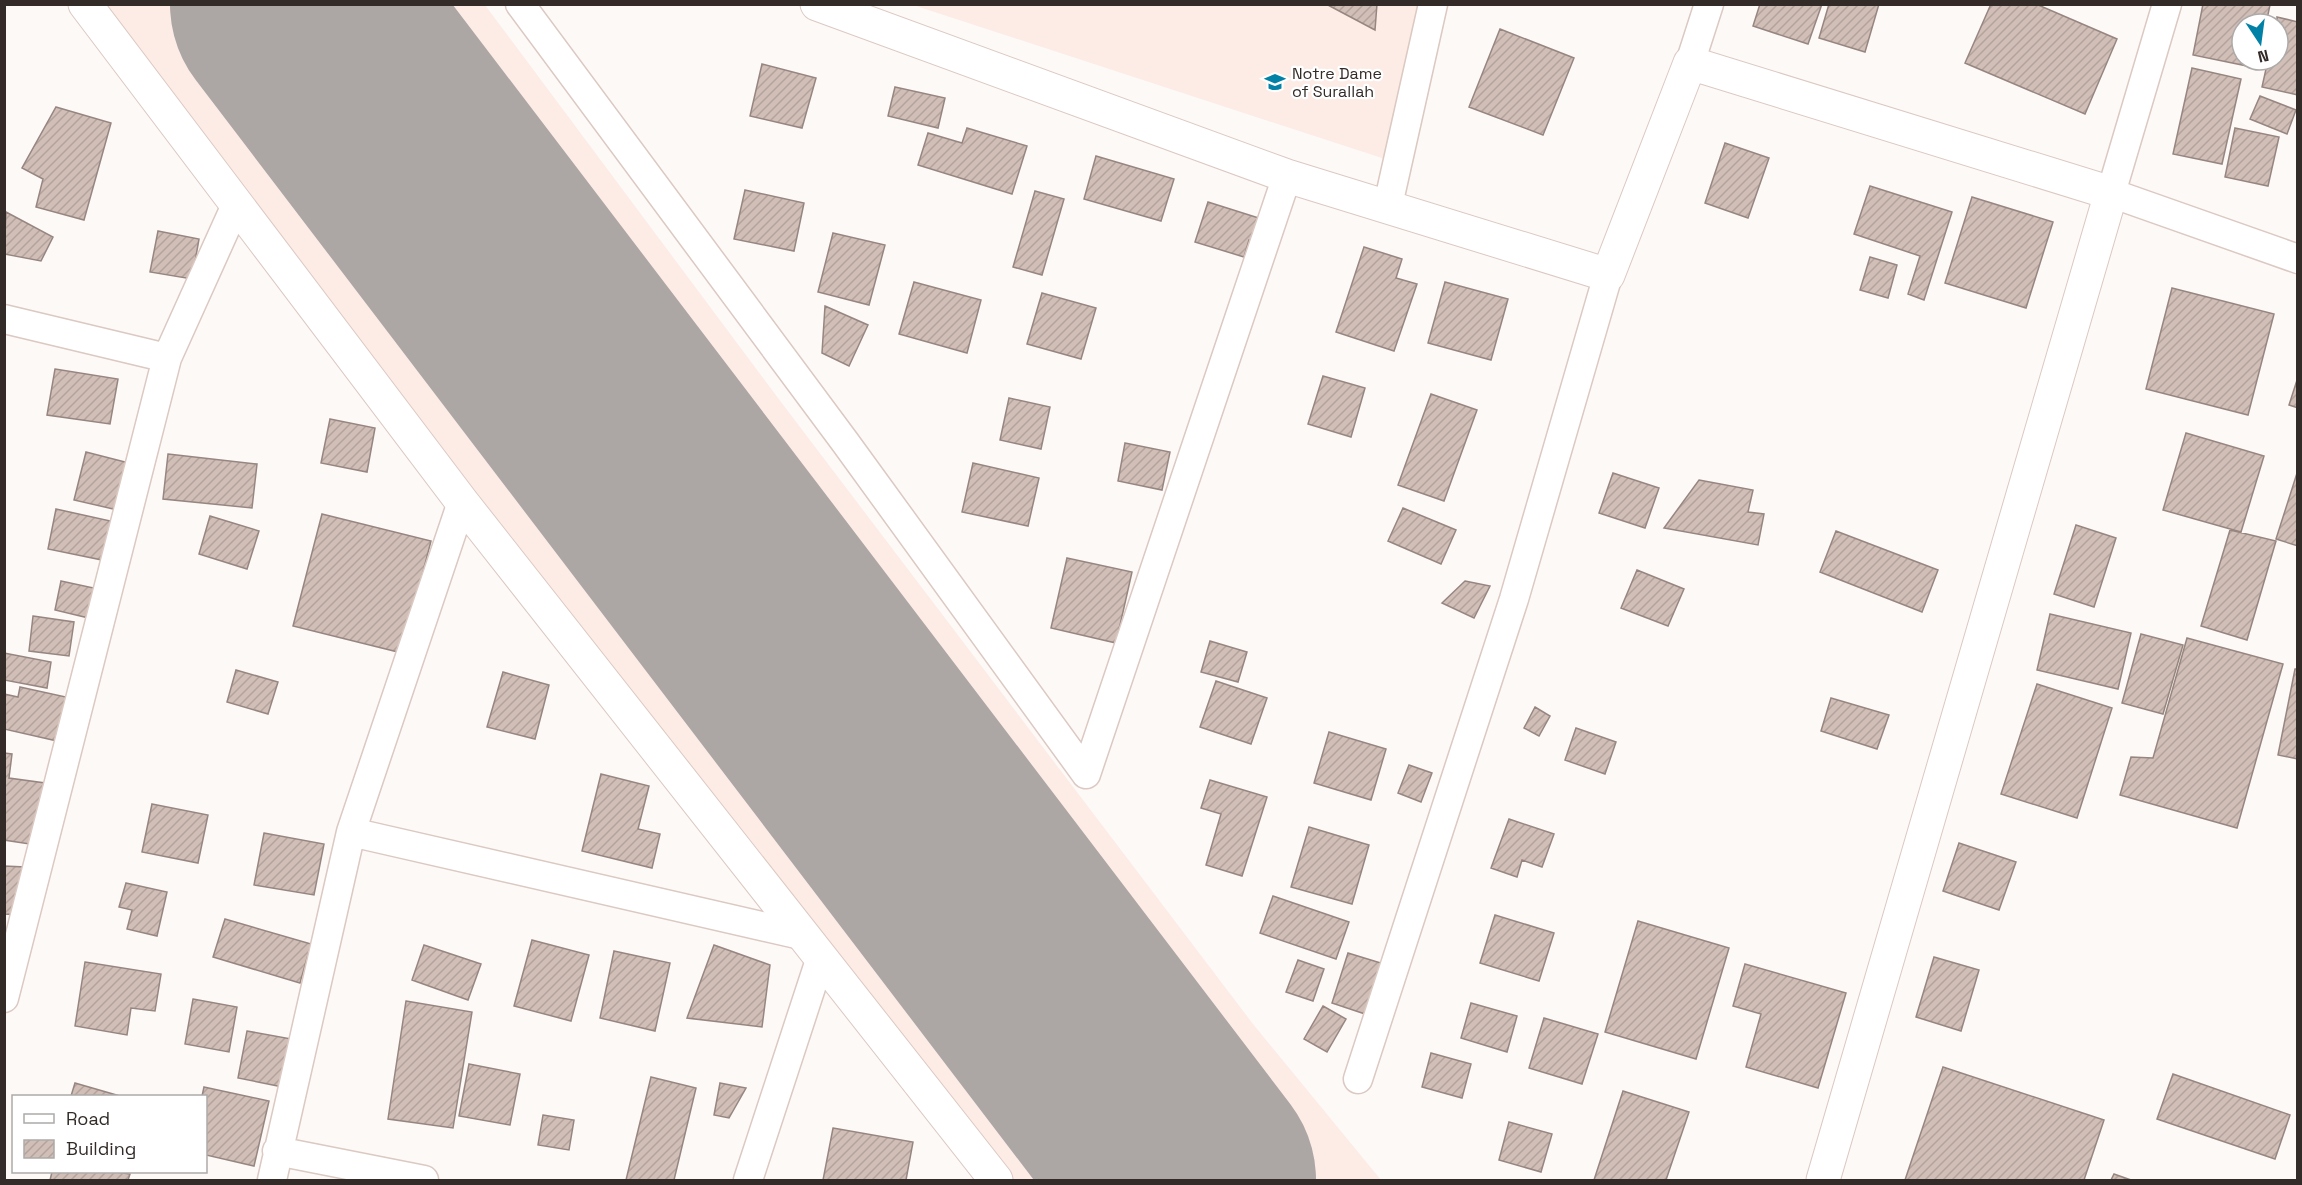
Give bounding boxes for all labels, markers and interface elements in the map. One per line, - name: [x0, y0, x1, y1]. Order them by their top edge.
- north arrow: [2230, 12, 2290, 72]
- text: N: [2256, 45, 2271, 68]
- place label: Notre Dame of Surallah: [1292, 63, 1382, 102]
- school or university icon: Notre Dame of Surallah: [1263, 70, 1287, 94]
- legend: [12, 1095, 207, 1173]
- text: Road: [66, 1107, 110, 1130]
- text: Building: [66, 1137, 136, 1160]

